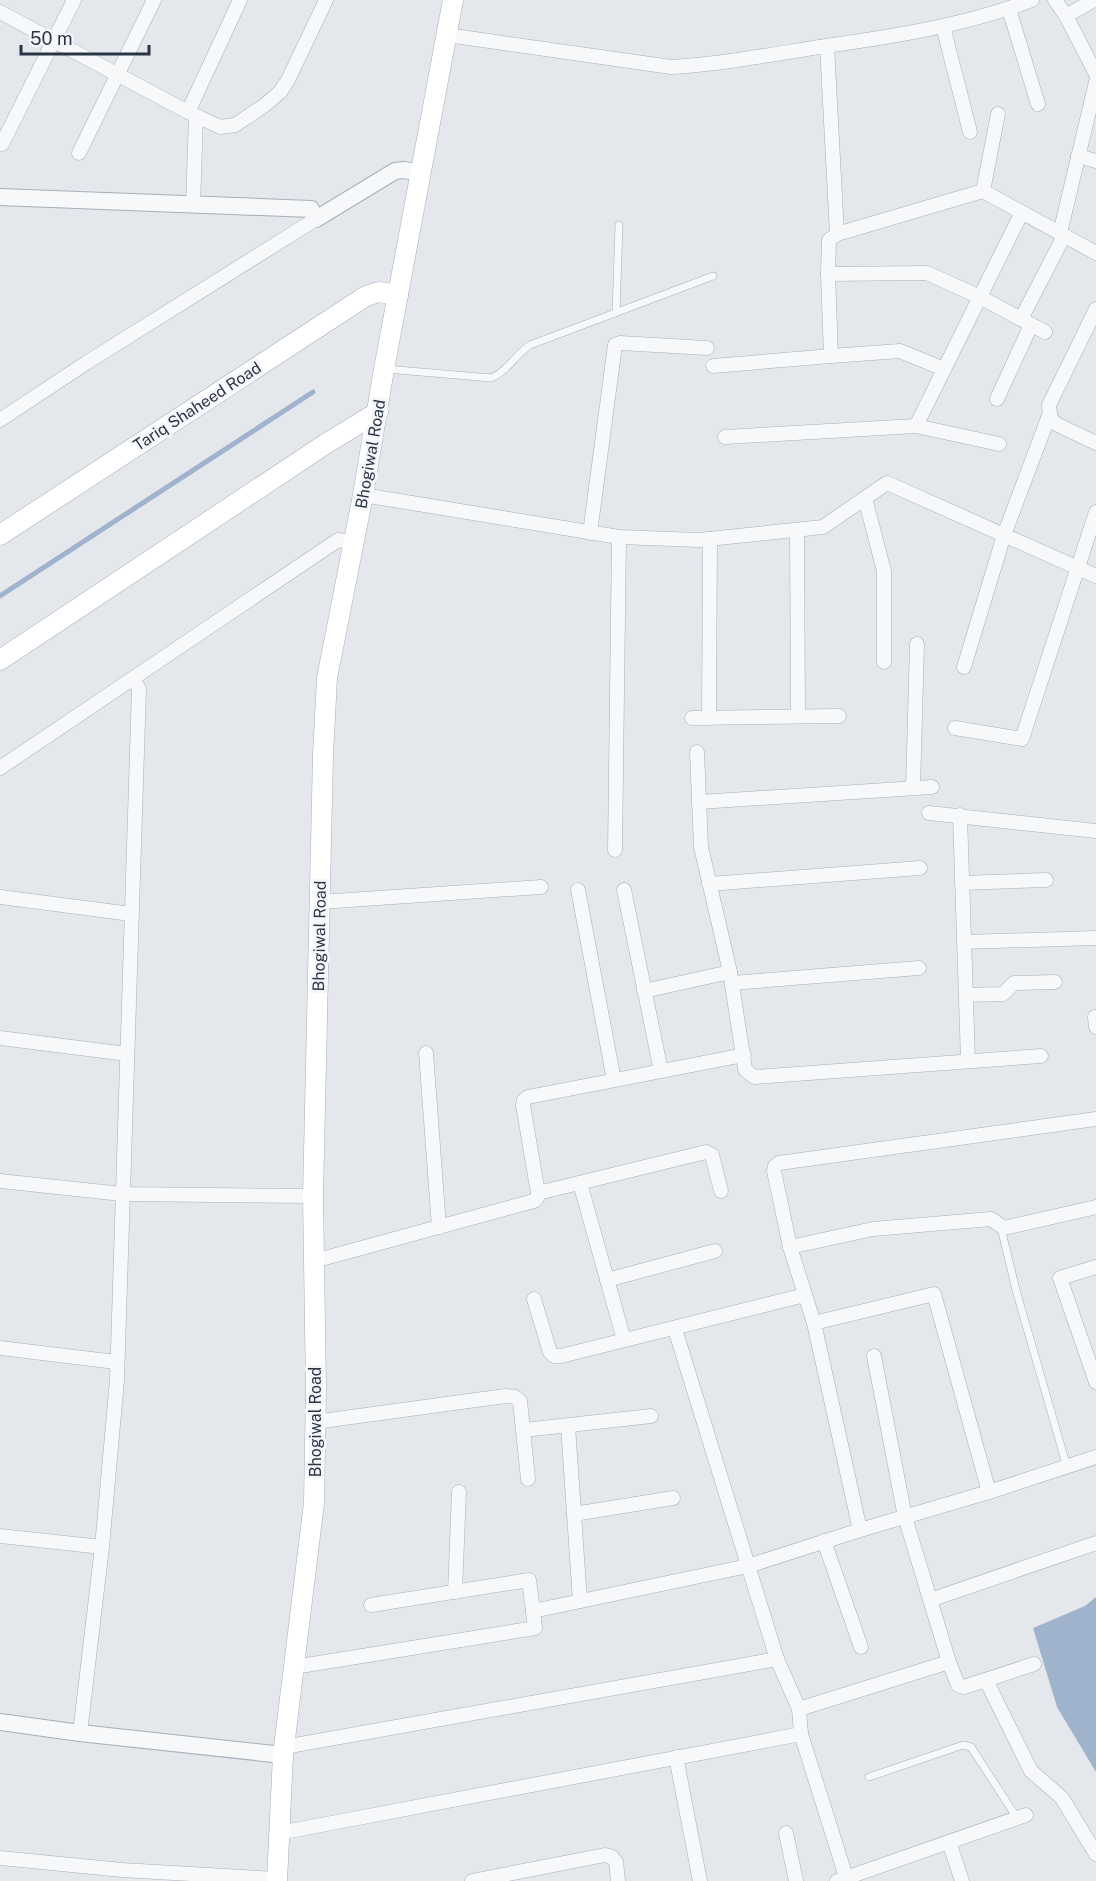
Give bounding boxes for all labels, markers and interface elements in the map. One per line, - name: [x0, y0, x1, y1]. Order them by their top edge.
- scale bar: [21, 18, 148, 56]
- text: 50 m: [30, 28, 73, 49]
- street label: Tariq Shaheed Road: [130, 358, 265, 455]
- street label: Bhogiwal Road: [352, 398, 389, 510]
- street label: Bhogiwal Road: [309, 881, 330, 991]
- street label: Bhogiwal Road: [306, 1367, 325, 1477]

